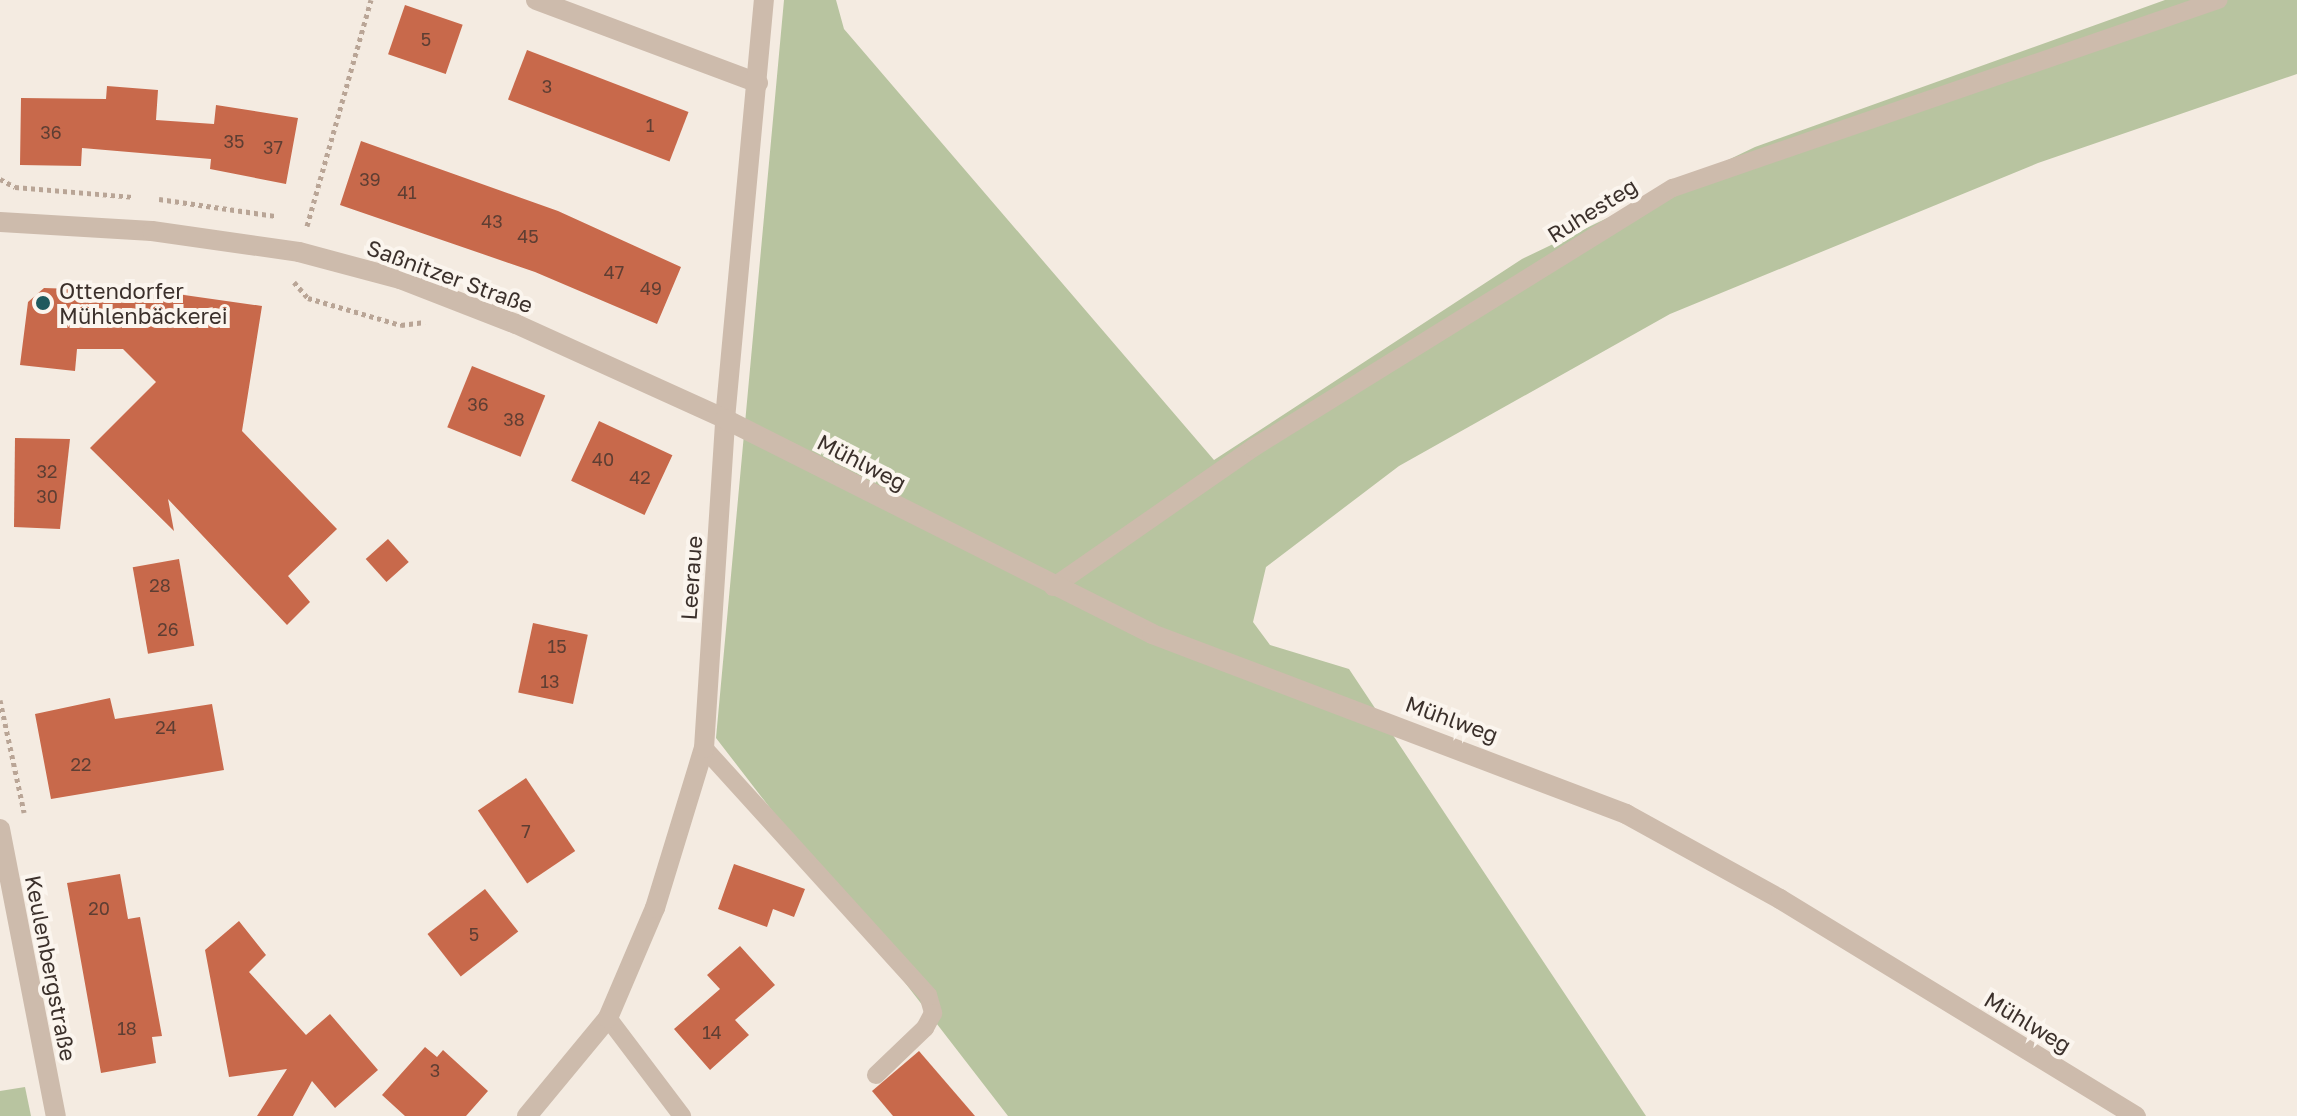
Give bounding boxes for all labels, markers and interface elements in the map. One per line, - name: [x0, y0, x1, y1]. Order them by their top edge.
- house number: 5: [421, 28, 431, 50]
- house number: 3: [542, 75, 552, 97]
- house number: 1: [646, 114, 654, 136]
- house number: 36: [40, 121, 62, 143]
- house number: 35: [224, 130, 244, 152]
- house number: 37: [263, 136, 283, 158]
- house number: 39: [359, 168, 381, 190]
- street label: Ruhesteg: [1542, 172, 1642, 248]
- house number: 41: [397, 181, 417, 203]
- house number: 43: [481, 210, 503, 232]
- house number: 45: [517, 225, 539, 247]
- street label: Saßnitzer Straße: [363, 234, 537, 318]
- house number: 47: [604, 261, 624, 283]
- place label: Ottendorfer Mühlenbäckerei: [59, 277, 228, 328]
- house number: 49: [640, 277, 662, 299]
- marker: Ottendorfer Mühlenbäckerei: [34, 294, 52, 312]
- house number: 36: [467, 393, 489, 415]
- house number: 38: [503, 408, 525, 430]
- street label: Mühlweg: [813, 428, 911, 496]
- house number: 40: [592, 448, 614, 470]
- house number: 32: [37, 460, 57, 482]
- house number: 42: [629, 466, 651, 488]
- house number: 30: [36, 485, 58, 507]
- street label: Leeraue: [675, 535, 707, 621]
- house number: 28: [149, 574, 171, 596]
- house number: 26: [157, 618, 179, 640]
- house number: 15: [547, 635, 567, 657]
- house number: 13: [540, 670, 560, 692]
- street label: Mühlweg: [1402, 690, 1502, 748]
- house number: 24: [155, 716, 177, 738]
- house number: 22: [71, 753, 91, 775]
- house number: 7: [521, 820, 531, 842]
- street label: Keulenbergstraße: [20, 873, 82, 1063]
- house number: 20: [88, 897, 110, 919]
- house number: 5: [469, 923, 479, 945]
- street label: Mühlweg: [1980, 986, 2076, 1058]
- house number: 18: [117, 1017, 137, 1039]
- house number: 14: [702, 1021, 722, 1043]
- house number: 3: [430, 1059, 440, 1081]

